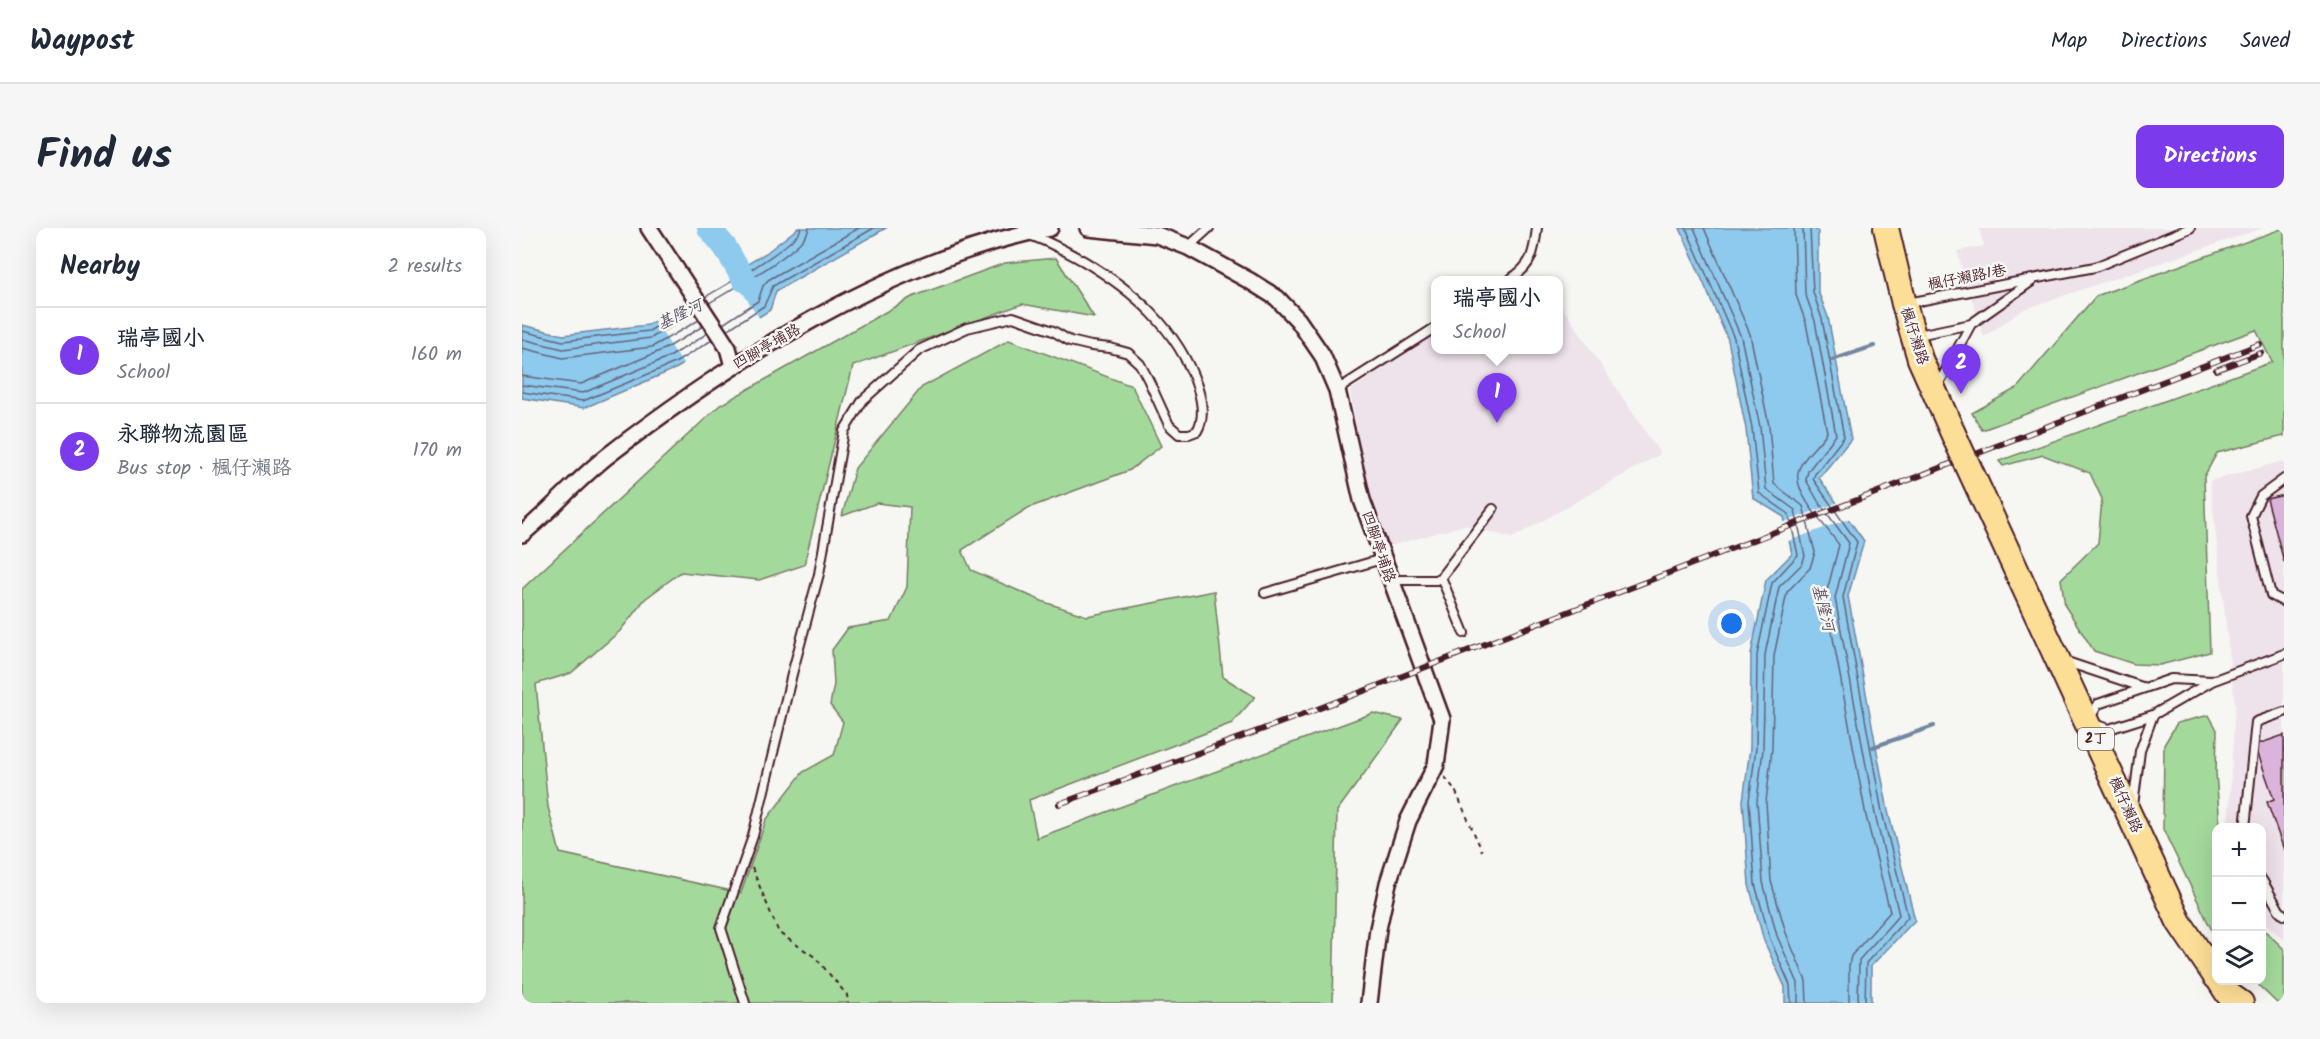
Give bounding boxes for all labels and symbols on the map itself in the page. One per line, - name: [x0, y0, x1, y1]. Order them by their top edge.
- street label: 楓仔瀨路1巷: [1926, 259, 2008, 297]
- water label: 基隆河: [653, 292, 710, 337]
- street label: 楓仔瀨路: [1893, 304, 1935, 368]
- street label: 四腳亭埔路: [729, 318, 805, 376]
- pin: 2: [1942, 344, 1980, 394]
- pin: 1: [1478, 374, 1516, 423]
- street label: 四腳亭埔路: [1354, 508, 1402, 586]
- water label: 基隆河: [1805, 582, 1842, 637]
- your location: [1717, 609, 1746, 638]
- road number: 2丁: [2078, 728, 2114, 750]
- street label: 楓仔瀨路: [2102, 773, 2148, 837]

